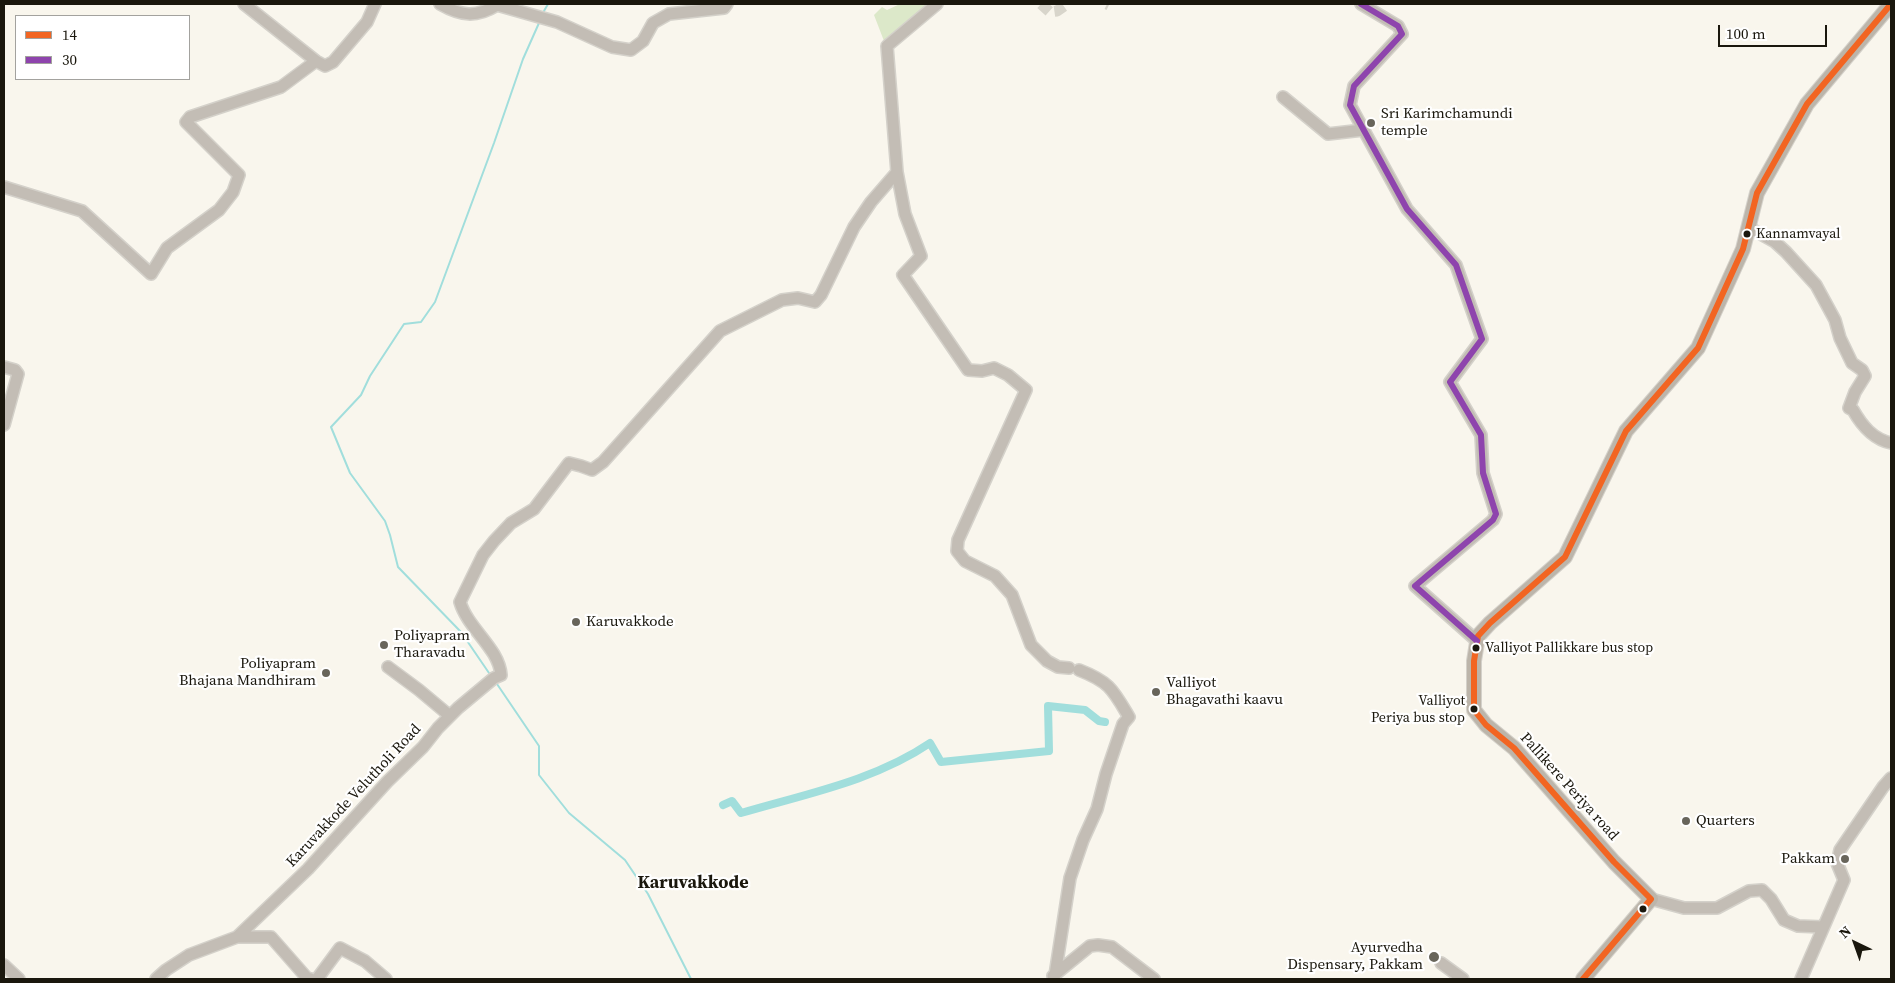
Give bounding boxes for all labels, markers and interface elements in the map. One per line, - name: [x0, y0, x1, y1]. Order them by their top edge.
- legend: [15, 15, 190, 80]
- scale bar: [1720, 15, 1829, 47]
- text: 100 m: [1726, 23, 1766, 44]
- text: 14: [62, 24, 77, 45]
- text: 30: [62, 49, 77, 70]
- place label: Sri Karimchamundi temple: [1381, 105, 1513, 140]
- marker: Sri Karimchamundi temple: [1365, 117, 1377, 129]
- place label: Kannamvayal: [1756, 226, 1841, 242]
- marker: Kannamvayal: [1742, 229, 1752, 239]
- place label: Karuvakkode: [586, 613, 674, 631]
- marker: Karuvakkode: [570, 616, 582, 628]
- place label: Poliyapram Tharavadu: [394, 627, 470, 662]
- marker: Poliyapram Tharavadu: [378, 639, 390, 651]
- place label: Valliyot Pallikkare bus stop: [1485, 640, 1653, 656]
- marker: Valliyot Pallikkare bus stop: [1471, 643, 1481, 653]
- place label: Poliyapram Bhajana Mandhiram: [179, 655, 316, 690]
- marker: Poliyapram Bhajana Mandhiram: [320, 667, 332, 679]
- place label: Valliyot Bhagavathi kaavu: [1166, 674, 1283, 709]
- marker: Valliyot Bhagavathi kaavu: [1150, 686, 1162, 698]
- place label: Valliyot Periya bus stop: [1371, 693, 1465, 726]
- marker: Valliyot Periya bus stop: [1469, 704, 1479, 714]
- street label: Karuvakkode Velutholi Road: [283, 721, 425, 871]
- street label: Pallikere Periya road: [1516, 729, 1622, 845]
- place label: Quarters: [1696, 812, 1755, 830]
- marker: Quarters: [1680, 815, 1692, 827]
- place label: Pakkam: [1781, 850, 1835, 868]
- marker: Pakkam: [1839, 853, 1851, 865]
- district label: Karuvakkode: [637, 872, 749, 894]
- unlabelled marker: [1638, 904, 1648, 914]
- north arrow: [1830, 918, 1880, 968]
- text: N: [1834, 921, 1855, 943]
- place label: Ayurvedha Dispensary, Pakkam: [1287, 939, 1423, 974]
- marker: Ayurvedha Dispensary, Pakkam: [1427, 950, 1441, 964]

